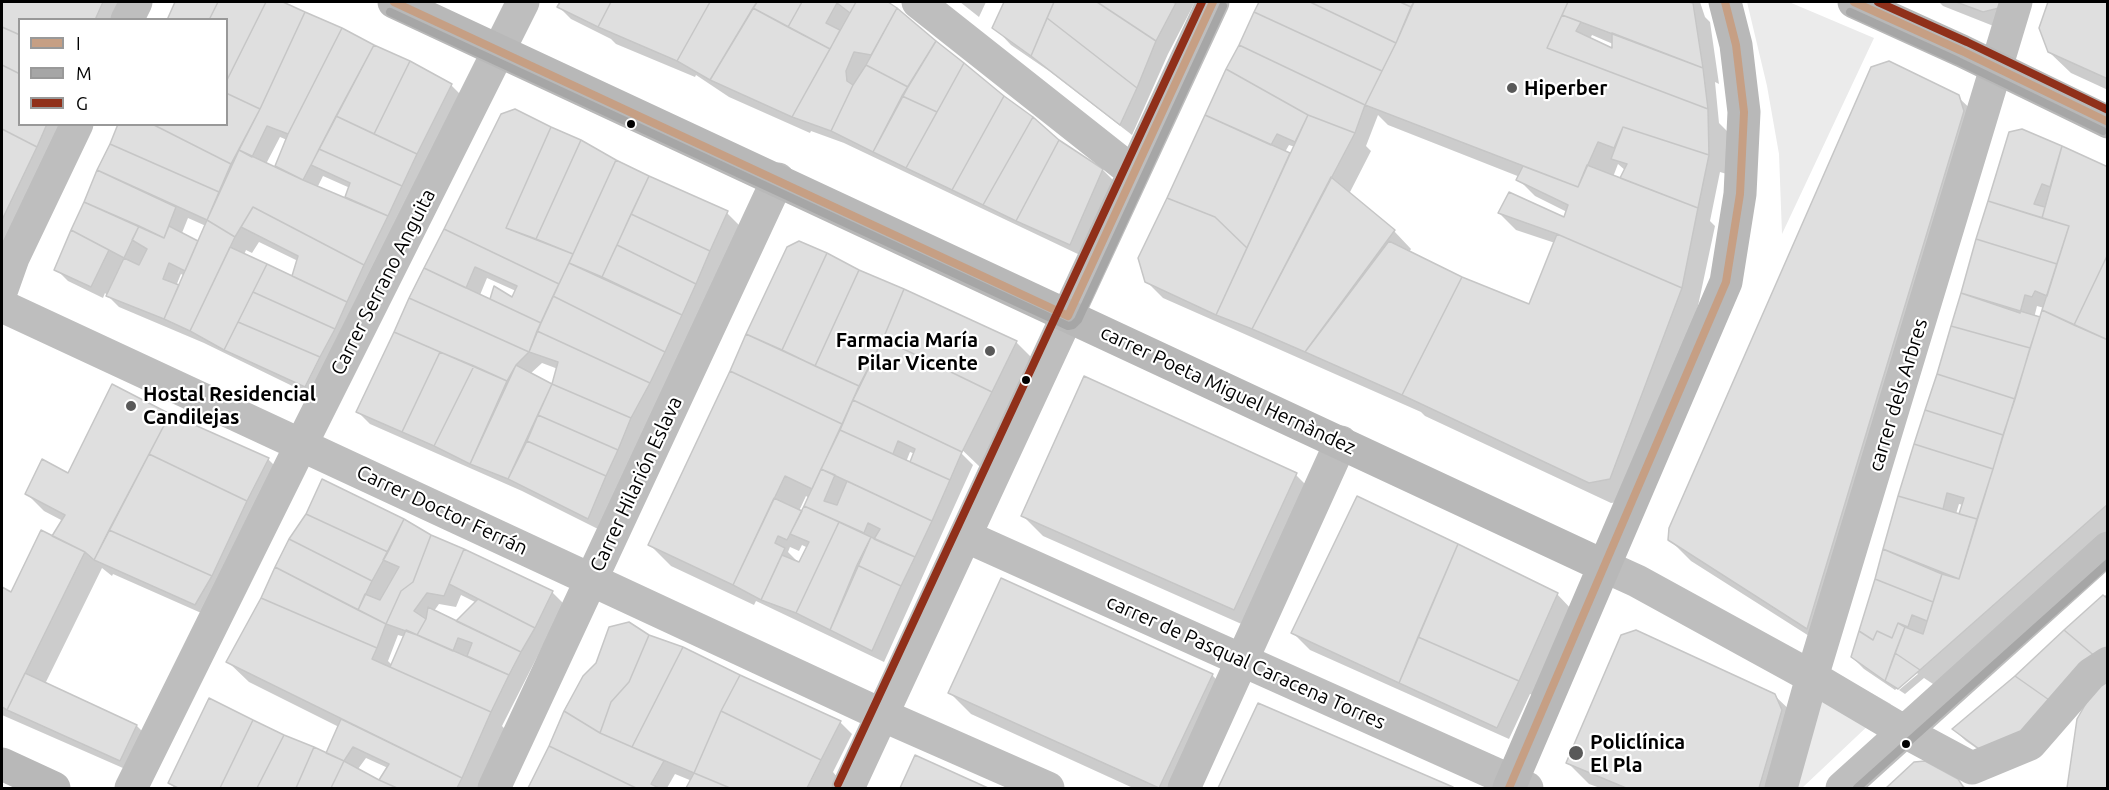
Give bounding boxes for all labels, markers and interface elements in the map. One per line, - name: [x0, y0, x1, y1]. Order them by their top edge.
- legend: [18, 18, 228, 126]
- text: I: [76, 33, 81, 53]
- text: M: [76, 63, 92, 83]
- place label: Hiperber: [1524, 76, 1607, 100]
- marker: Hiperber: [1505, 81, 1519, 95]
- text: G: [76, 93, 88, 113]
- unlabelled marker: [625, 118, 637, 130]
- street label: Carrer Serrano Anguita: [326, 185, 440, 379]
- street label: carrer dels Arbres: [1863, 316, 1933, 474]
- street label: carrer Poeta Miguel Hernàndez: [1097, 320, 1359, 460]
- place label: Farmacia María Pilar Vicente: [836, 328, 978, 375]
- marker: Farmacia María Pilar Vicente: [983, 344, 997, 358]
- unlabelled marker: [1020, 374, 1032, 386]
- place label: Hostal Residencial Candilejas: [143, 382, 316, 429]
- street label: Carrer Hilarión Eslava: [585, 392, 687, 576]
- marker: Hostal Residencial Candilejas: [124, 399, 138, 413]
- street label: Carrer Doctor Ferrán: [353, 460, 531, 560]
- street label: carrer de Pasqual Caracena Torres: [1103, 589, 1389, 735]
- place label: Policlínica El Pla: [1590, 730, 1685, 777]
- unlabelled marker: [1900, 738, 1912, 750]
- marker: Policlínica El Pla: [1567, 744, 1585, 762]

